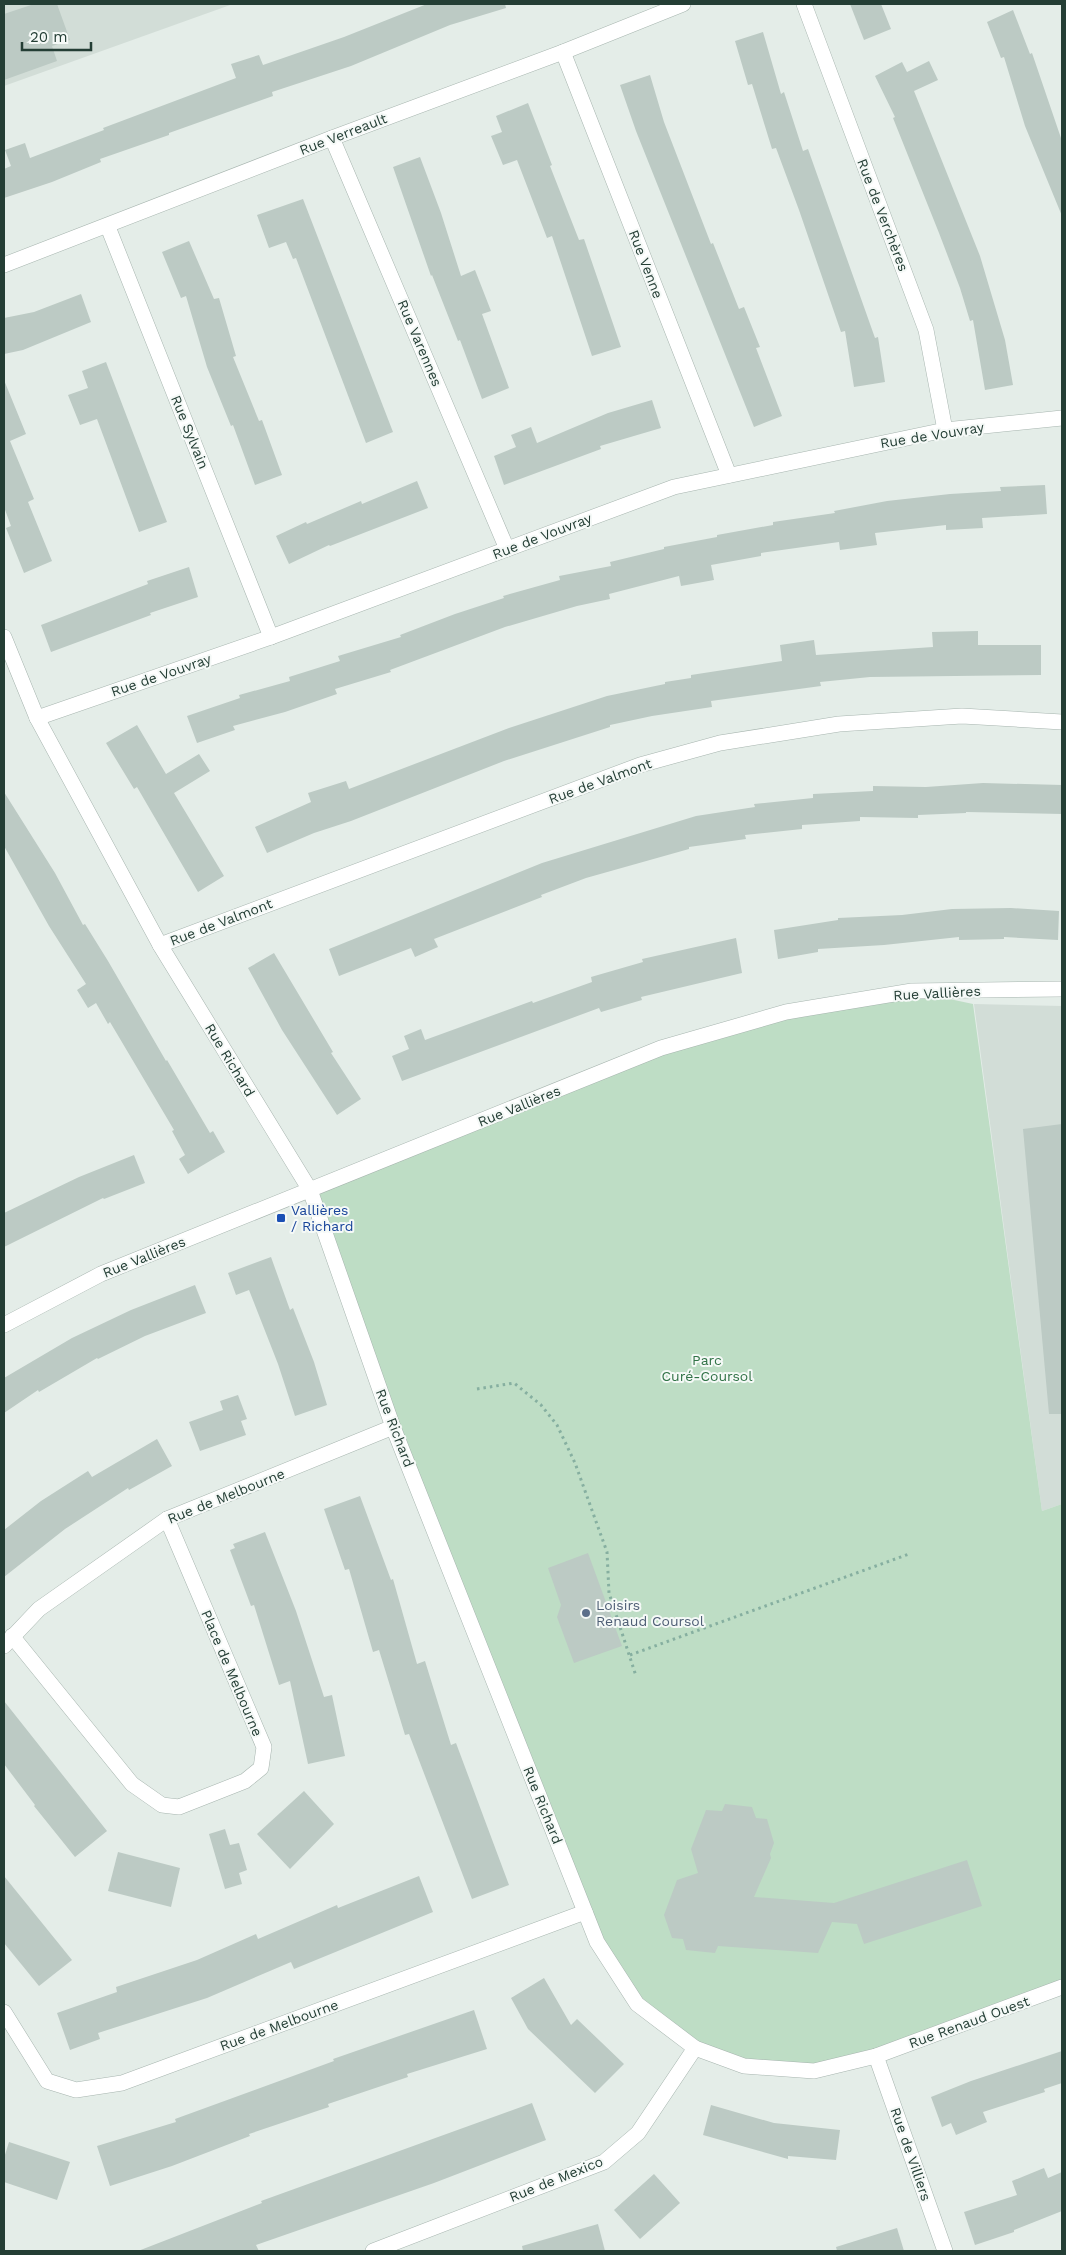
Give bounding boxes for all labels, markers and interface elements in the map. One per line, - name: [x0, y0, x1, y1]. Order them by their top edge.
- scale bar: [22, 20, 91, 52]
- text: 20 m: [30, 28, 68, 46]
- street label: Rue Verreault: [297, 110, 389, 158]
- street label: Rue de Verchères: [854, 156, 912, 274]
- street label: Rue Venne: [626, 227, 666, 301]
- street label: Rue Varennes: [395, 297, 445, 389]
- street label: Rue Sylvain: [168, 393, 212, 471]
- street label: Rue de Vouvray: [879, 419, 986, 451]
- street label: Rue de Vouvray: [490, 509, 595, 562]
- street label: Rue de Vouvray: [109, 650, 214, 700]
- street label: Rue de Valmont: [546, 755, 654, 807]
- street label: Rue de Valmont: [168, 895, 275, 949]
- street label: Rue Vallières: [893, 983, 981, 1003]
- street label: Rue Richard: [202, 1021, 258, 1099]
- street label: Rue Vallières: [475, 1082, 563, 1130]
- place label: Vallières / Richard: [291, 1202, 354, 1234]
- marker: Vallières / Richard: [275, 1212, 287, 1224]
- street label: Rue Vallières: [100, 1233, 188, 1281]
- park label: Parc Curé-Coursol: [661, 1352, 753, 1384]
- street label: Rue Richard: [373, 1387, 417, 1469]
- street label: Rue de Melbourne: [165, 1465, 287, 1527]
- place label: Loisirs Renaud Coursol: [596, 1597, 705, 1629]
- street label: Place de Melbourne: [198, 1607, 266, 1739]
- marker: Loisirs Renaud Coursol: [580, 1607, 592, 1619]
- street label: Rue Richard: [520, 1764, 566, 1846]
- street label: Rue Renaud Ouest: [907, 1993, 1032, 2051]
- street label: Rue de Melbourne: [218, 1996, 340, 2054]
- street label: Rue de Villiers: [888, 2105, 934, 2203]
- street label: Rue de Mexico: [507, 2153, 605, 2205]

